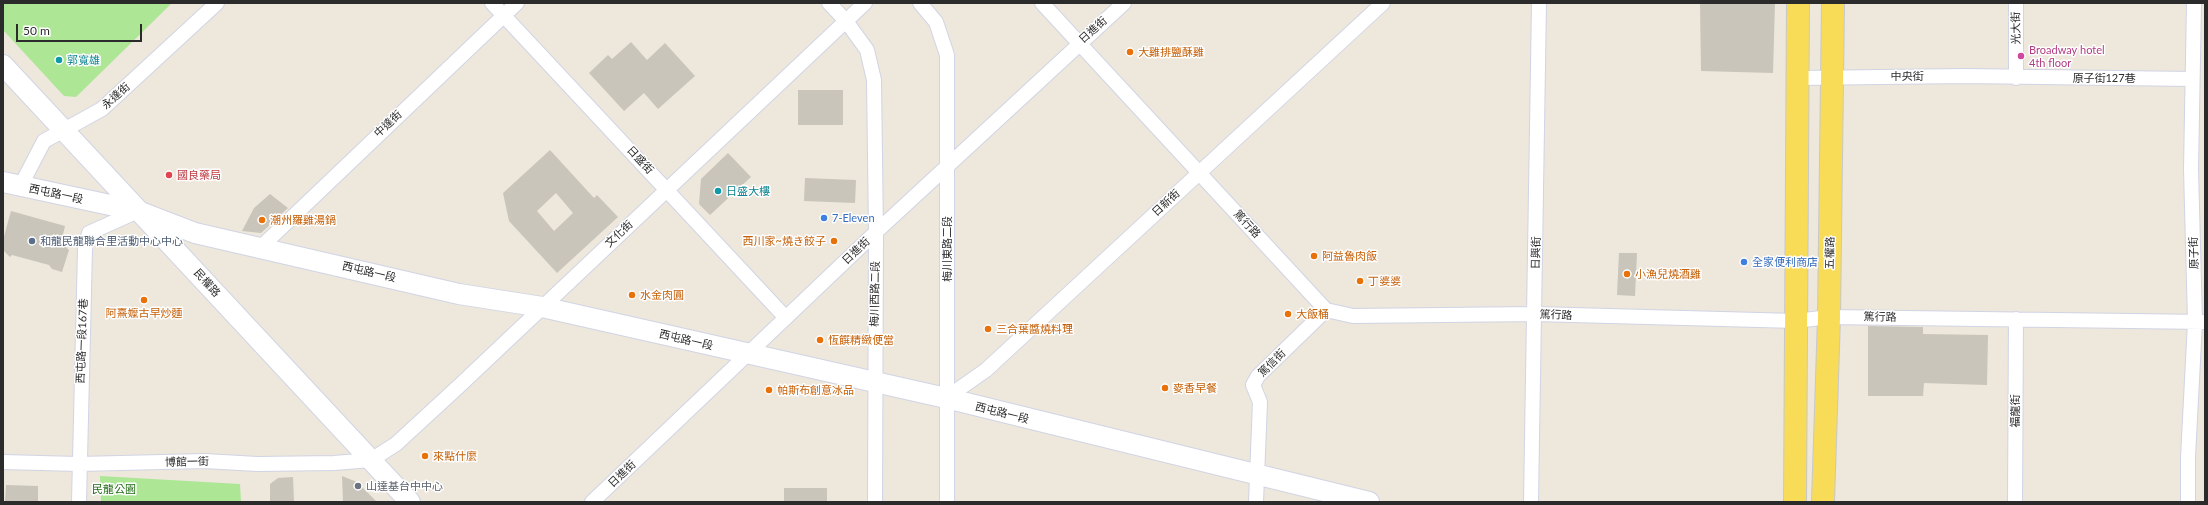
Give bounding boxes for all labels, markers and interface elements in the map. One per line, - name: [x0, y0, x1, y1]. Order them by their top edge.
- street label: 光大街: [2009, 11, 2023, 45]
- street label: 日進街: [1076, 14, 1110, 46]
- scale bar: [18, 16, 144, 42]
- text: 50 m: [23, 23, 50, 38]
- place label: Broadway hotel 4th floor: [2029, 43, 2105, 69]
- place label: 大雞排鹽酥雞: [1138, 45, 1204, 59]
- marker: 大雞排鹽酥雞: [1125, 47, 1135, 57]
- marker: Broadway hotel 4th floor: [2016, 51, 2026, 61]
- place label: 郭寬雄: [67, 53, 100, 67]
- marker: 郭寬雄: [54, 55, 64, 65]
- street label: 中央街: [1891, 69, 1923, 83]
- street label: 原子街127巷: [2072, 71, 2136, 85]
- street label: 永達街: [99, 80, 133, 112]
- street label: 中達街: [371, 108, 405, 140]
- street label: 日盛街: [624, 143, 656, 177]
- place label: 國良藥局: [177, 168, 221, 182]
- marker: 國良藥局: [164, 170, 174, 180]
- street label: 西屯路一段: [28, 182, 84, 206]
- place label: 日盛大樓: [726, 184, 770, 198]
- marker: 日盛大樓: [713, 186, 723, 196]
- street label: 日新街: [1149, 187, 1183, 219]
- street label: 篤行路: [1231, 207, 1263, 241]
- place label: 7-Eleven: [832, 211, 875, 225]
- place label: 潮州羅雞湯鍋: [270, 213, 336, 227]
- marker: 7-Eleven: [819, 213, 829, 223]
- marker: 潮州羅雞湯鍋: [257, 215, 267, 225]
- street label: 梅川東路二段: [940, 216, 954, 282]
- street label: 文化街: [602, 218, 636, 250]
- place label: 和龍民龍聯合里活動中心中心: [40, 234, 183, 248]
- place label: 西川家~燒き餃子: [743, 234, 826, 248]
- street label: 日進街: [840, 235, 872, 267]
- marker: 和龍民龍聯合里活動中心中心: [27, 236, 37, 246]
- marker: 西川家~燒き餃子: [829, 236, 839, 246]
- street label: 日興街: [1529, 236, 1543, 270]
- street label: 五權路: [1823, 236, 1837, 270]
- street label: 原子街: [2187, 236, 2201, 270]
- place label: 阿益魯肉飯: [1322, 249, 1377, 263]
- marker: 阿益魯肉飯: [1309, 251, 1319, 261]
- place label: 全家便利商店: [1752, 255, 1818, 269]
- marker: 全家便利商店: [1739, 257, 1749, 267]
- street label: 西屯路一段: [341, 259, 397, 285]
- street label: 梅川西路二段: [868, 261, 882, 327]
- street label: 民權路: [191, 266, 223, 300]
- place label: 小漁兒燒酒雞: [1635, 267, 1701, 281]
- marker: 小漁兒燒酒雞: [1622, 269, 1632, 279]
- place label: 丁婆婆: [1368, 274, 1401, 288]
- marker: 丁婆婆: [1355, 276, 1365, 286]
- place label: 水金肉圓: [640, 288, 684, 302]
- marker: 水金肉圓: [627, 290, 637, 300]
- marker: 阿熹嬤古早炒麵: [139, 295, 149, 305]
- street label: 西屯路一段167巷: [74, 298, 90, 384]
- place label: 阿熹嬤古早炒麵: [106, 306, 182, 320]
- place label: 大飯桶: [1296, 307, 1329, 321]
- street label: 篤行路: [1539, 308, 1573, 322]
- marker: 大飯桶: [1283, 309, 1293, 319]
- street label: 篤行路: [1863, 310, 1897, 324]
- place label: 三合葉醬燒料理: [996, 322, 1073, 336]
- marker: 三合葉醬燒料理: [983, 324, 993, 334]
- street label: 西屯路一段: [658, 327, 714, 353]
- place label: 恆饌精緻便當: [828, 333, 894, 347]
- marker: 恆饌精緻便當: [815, 335, 825, 345]
- street label: 篤信街: [1256, 347, 1288, 379]
- place label: 麥香早餐: [1173, 381, 1217, 395]
- place label: 帕斯布創意冰品: [777, 383, 854, 397]
- marker: 麥香早餐: [1160, 383, 1170, 393]
- marker: 帕斯布創意冰品: [764, 385, 774, 395]
- street label: 福龍街: [2008, 395, 2022, 427]
- street label: 西屯路一段: [974, 400, 1030, 426]
- place label: 來點什麼: [433, 449, 477, 463]
- marker: 來點什麼: [420, 451, 430, 461]
- street label: 博館一街: [165, 455, 209, 469]
- street label: 日進街: [606, 458, 638, 490]
- place label: 山達基台中中心: [366, 479, 443, 493]
- marker: 山達基台中中心: [353, 481, 363, 491]
- park label: 民龍公園: [92, 482, 136, 496]

